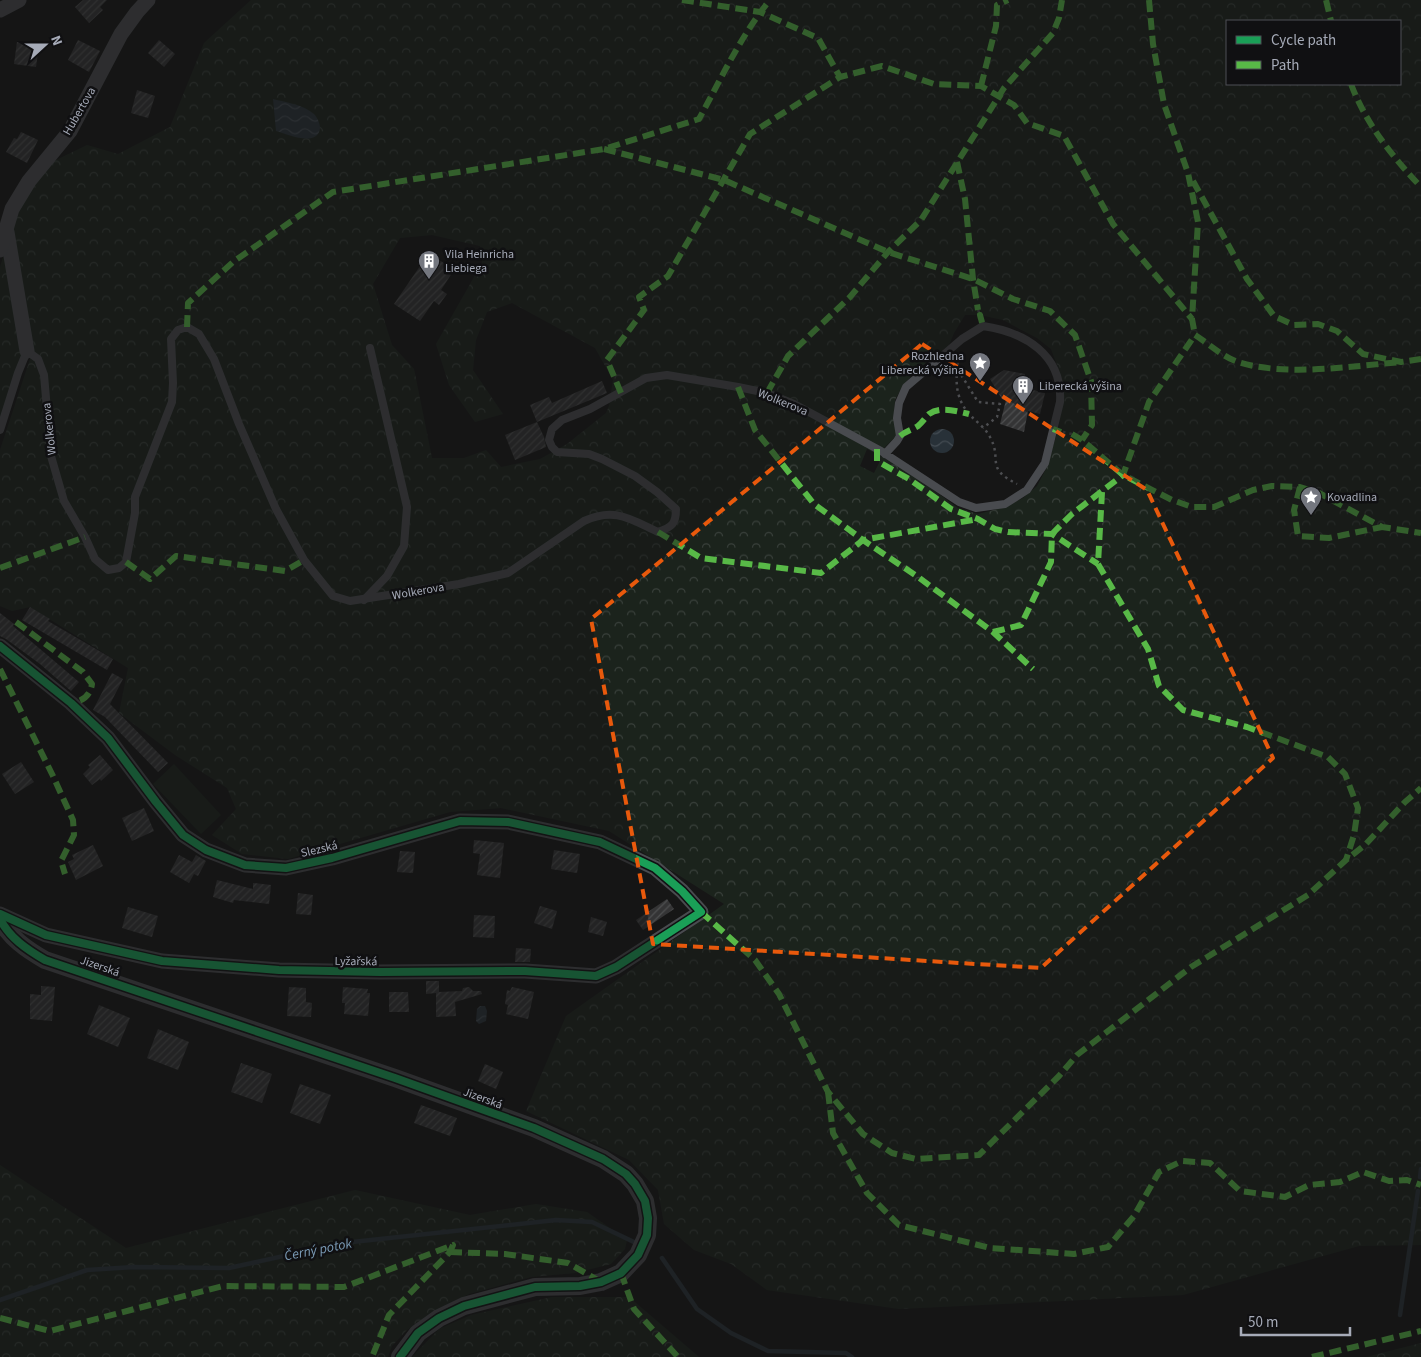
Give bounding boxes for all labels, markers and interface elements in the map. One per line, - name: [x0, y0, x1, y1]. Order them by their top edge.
- north arrow: [20, 20, 70, 70]
- legend: [1226, 20, 1401, 85]
- text: Cycle path: [1271, 30, 1336, 51]
- text: N: [45, 33, 67, 49]
- text: Path: [1271, 55, 1299, 76]
- street label: Hubertova: [59, 84, 100, 138]
- place label: Vila Heinricha Liebiega: [445, 246, 514, 277]
- building icon: Vila Heinricha Liebiega: [417, 249, 441, 280]
- place label: Rozhledna Liberecká výšina: [881, 348, 964, 379]
- place icon: Rozhledna Liberecká výšina: [968, 351, 992, 382]
- building icon: Liberecká výšina: [1011, 374, 1035, 405]
- place label: Liberecká výšina: [1039, 378, 1122, 395]
- street label: Wolkerova: [755, 385, 810, 420]
- street label: Wolkerova: [38, 402, 61, 456]
- place icon: Kovadlina: [1299, 485, 1323, 516]
- place label: Kovadlina: [1327, 489, 1377, 506]
- street label: Wolkerova: [391, 579, 445, 604]
- street label: Slezská: [299, 837, 339, 862]
- street label: Jizerská: [78, 952, 122, 981]
- street label: Lyžařská: [335, 953, 377, 970]
- street label: Jizerská: [461, 1084, 505, 1113]
- water label: Černý potok: [283, 1234, 354, 1266]
- scale bar: [1241, 1304, 1350, 1336]
- text: 50 m: [1248, 1312, 1278, 1333]

